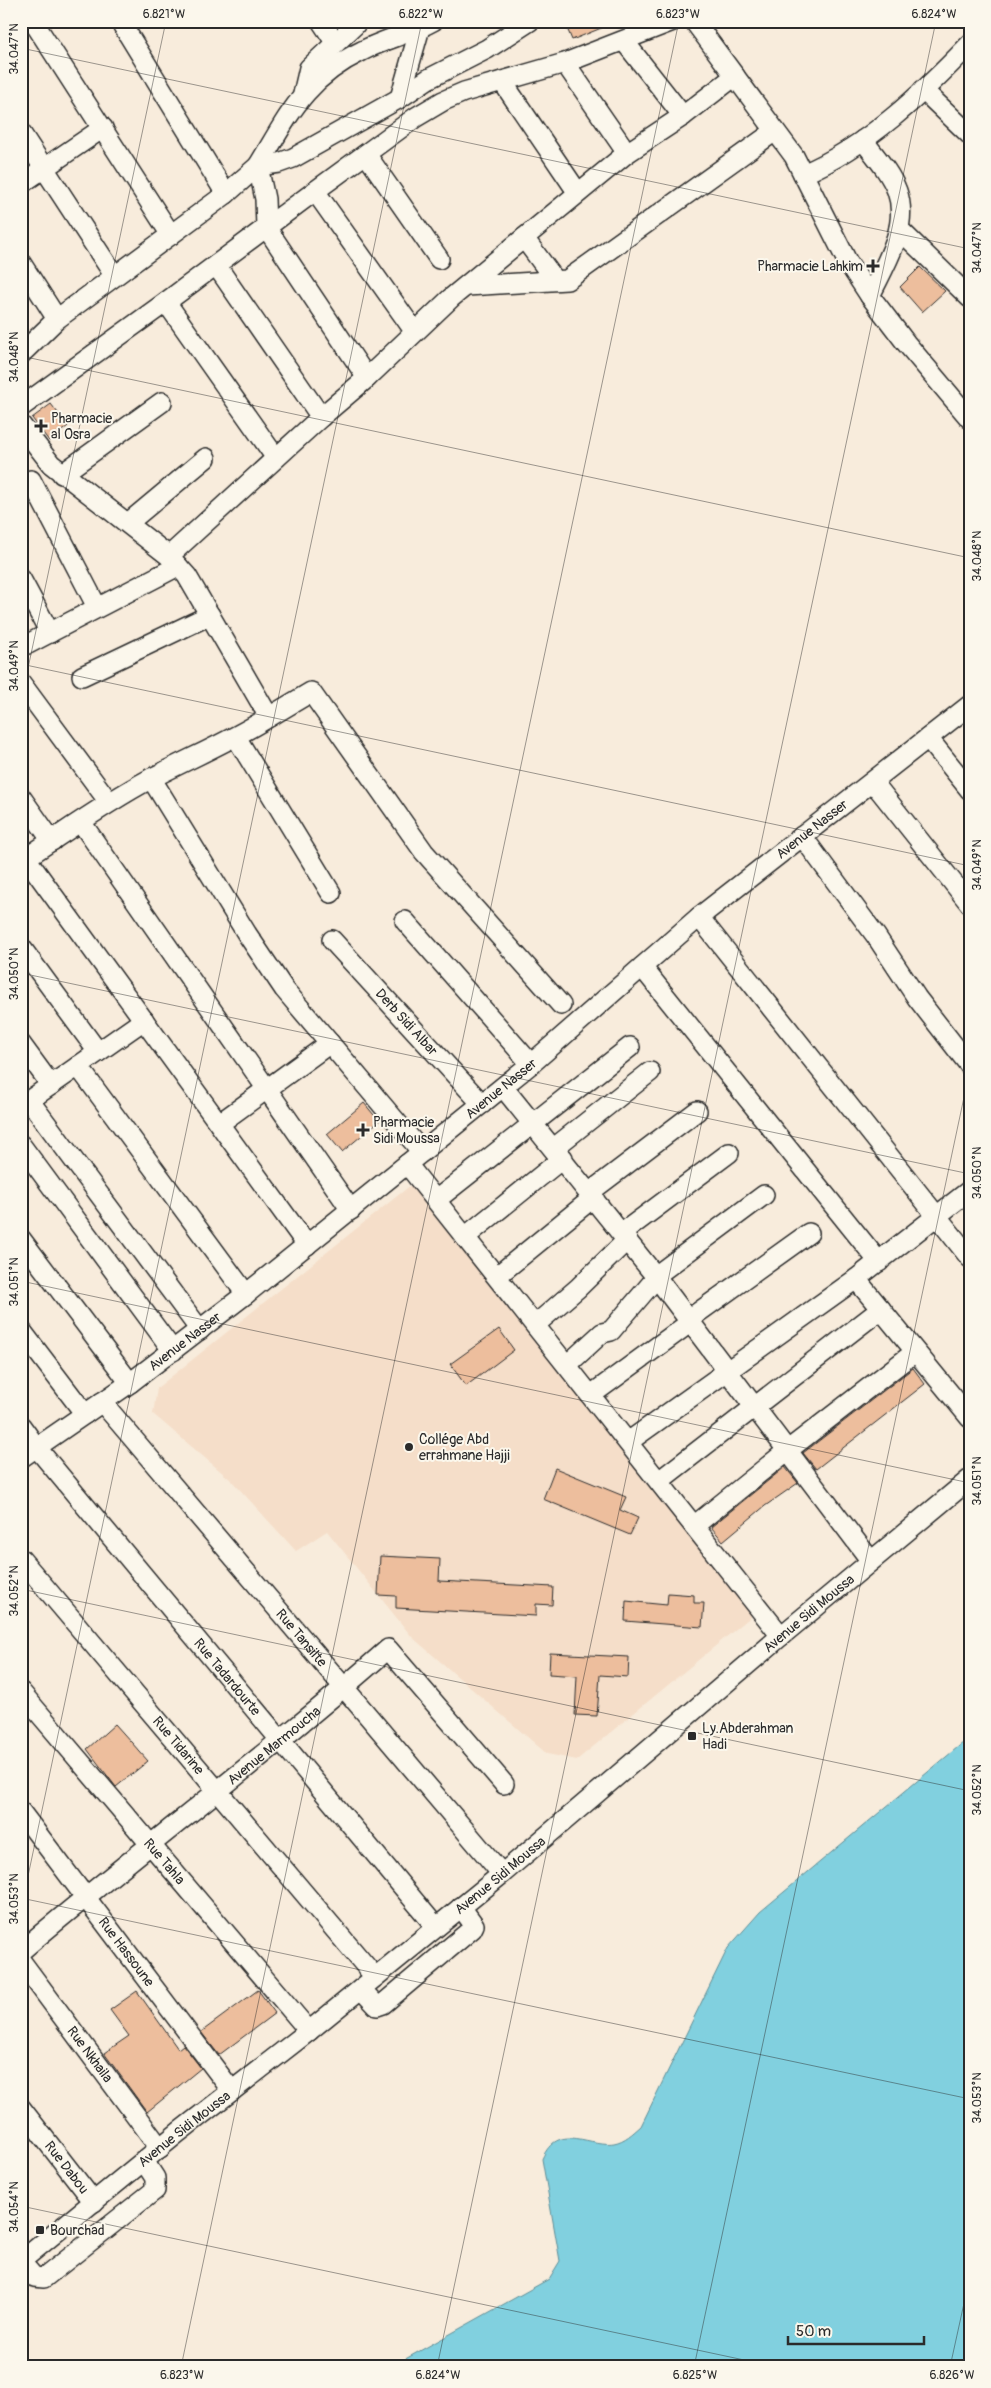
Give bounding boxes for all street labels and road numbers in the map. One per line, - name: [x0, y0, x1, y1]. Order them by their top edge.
- street label: Avenue Nasser: [772, 796, 851, 862]
- street label: Derb Sidi Albar: [372, 985, 442, 1059]
- street label: Avenue Nasser: [462, 1055, 540, 1122]
- street label: Avenue Nasser: [145, 1308, 224, 1374]
- street label: Avenue Sidi Moussa: [760, 1570, 857, 1656]
- street label: Rue Tansilte: [273, 1605, 331, 1670]
- street label: Rue Tadardourte: [191, 1635, 265, 1719]
- street label: Avenue Marmoucha: [224, 1702, 324, 1788]
- street label: Rue Tidarine: [149, 1713, 208, 1778]
- street label: Avenue Sidi Moussa: [451, 1832, 549, 1918]
- street label: Rue Tahla: [140, 1835, 189, 1888]
- street label: Rue Hassoune: [95, 1914, 158, 1990]
- street label: Rue Nkhaila: [64, 2023, 117, 2086]
- street label: Avenue Sidi Moussa: [135, 2087, 234, 2170]
- street label: Rue Dabou: [41, 2138, 93, 2197]

